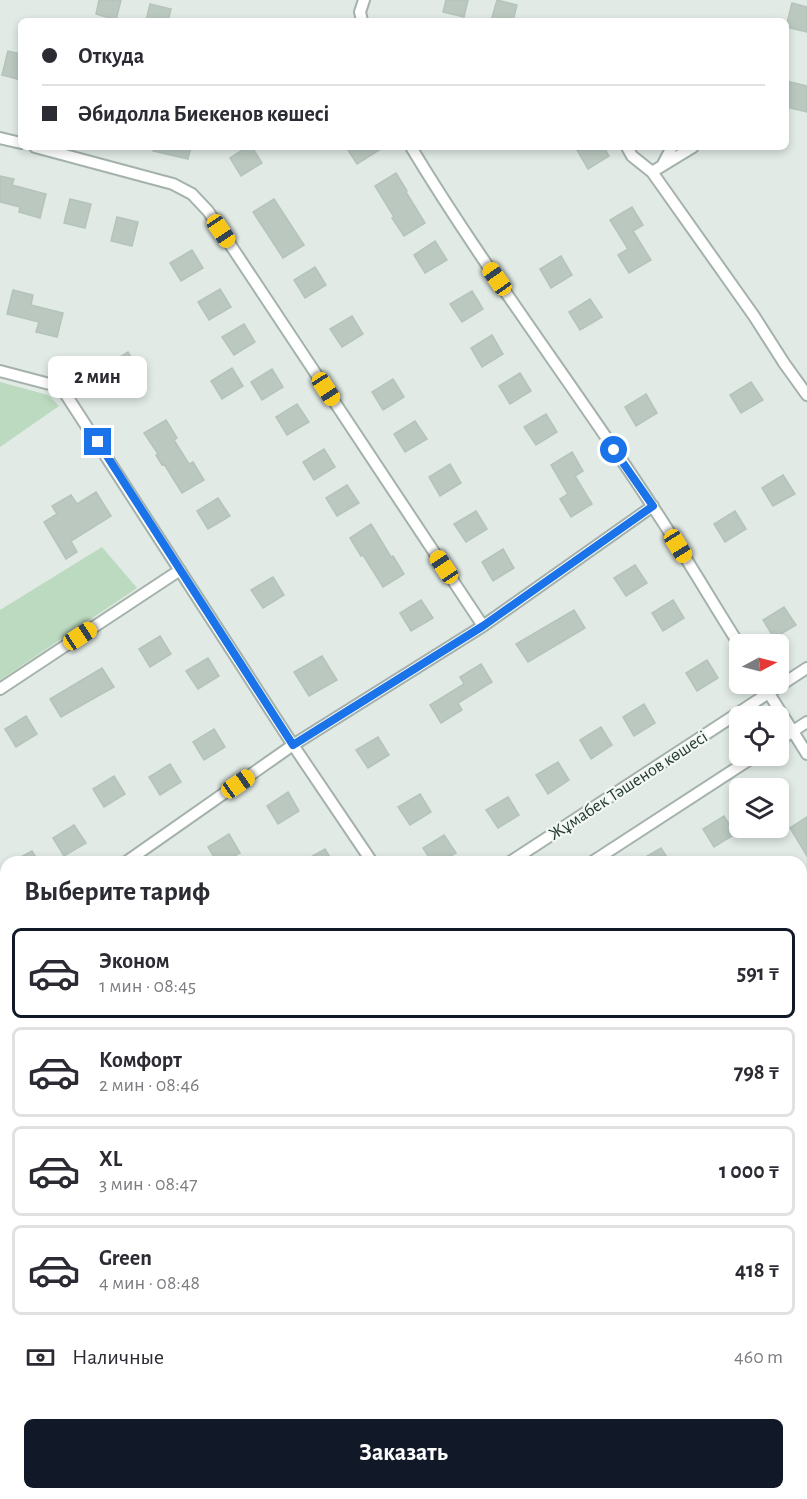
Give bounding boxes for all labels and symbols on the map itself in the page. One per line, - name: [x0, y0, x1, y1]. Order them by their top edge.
- car: [203, 211, 239, 251]
- car: [479, 259, 515, 299]
- callout: 2 мин: [48, 355, 148, 397]
- car: [309, 369, 343, 409]
- route end: [84, 428, 111, 455]
- route start: [600, 436, 627, 463]
- car: [661, 526, 695, 566]
- car: [426, 547, 462, 587]
- car: [60, 619, 100, 653]
- north arrow: [729, 634, 789, 694]
- street label: Жұмабек Тәшенов көшесі: [545, 727, 711, 844]
- car: [218, 766, 258, 802]

